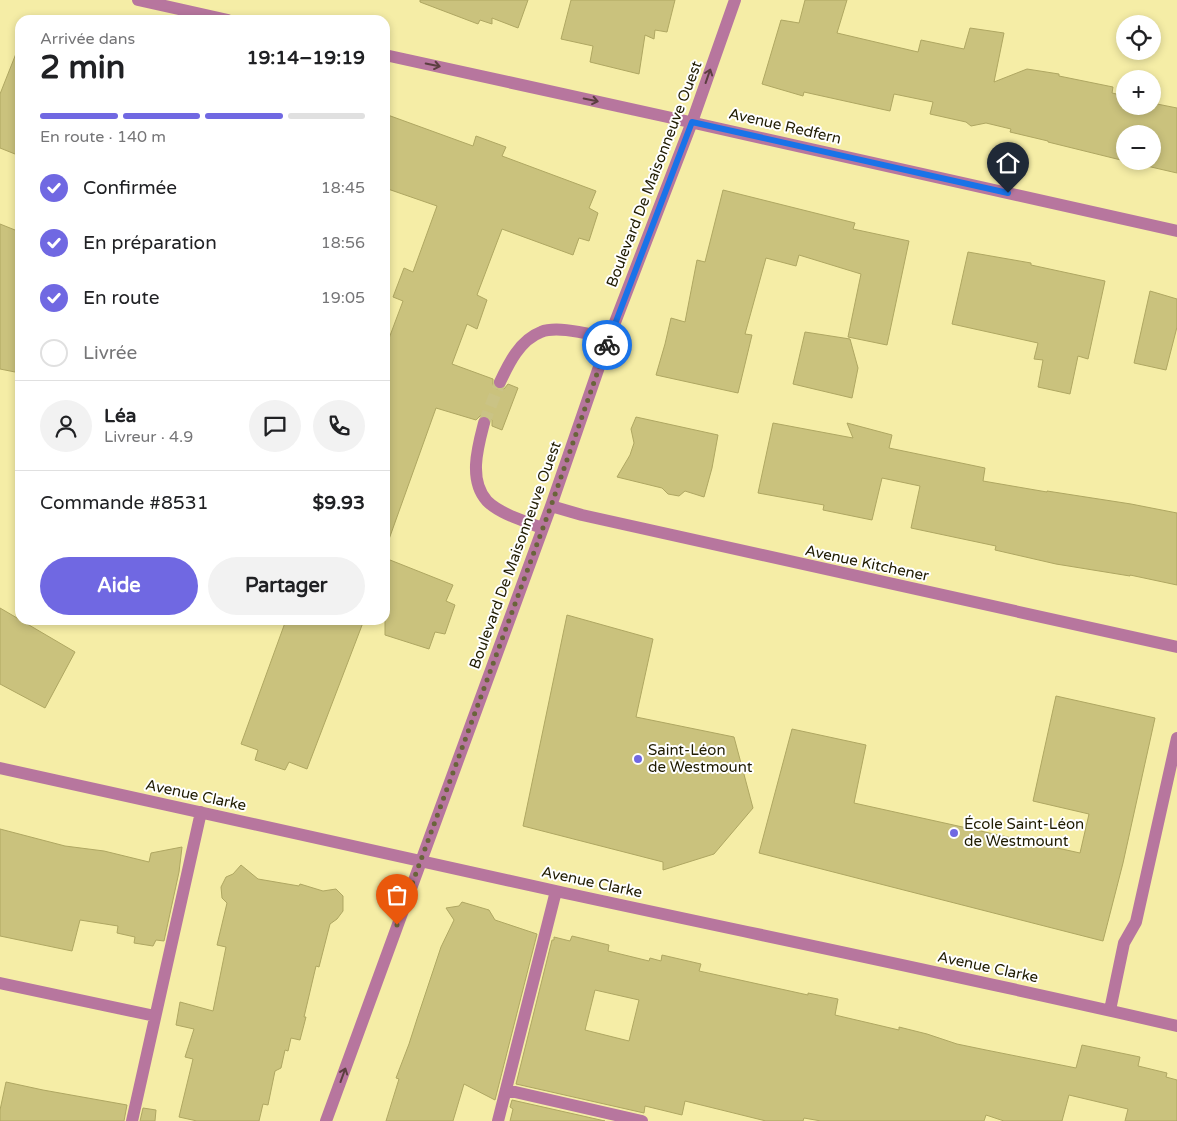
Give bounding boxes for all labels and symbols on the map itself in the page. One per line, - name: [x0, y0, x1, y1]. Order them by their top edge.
- street label: Boulevard De Maisonneuve Ouest: [602, 58, 706, 290]
- one-way arrow: [424, 61, 440, 70]
- one-way arrow: [704, 69, 713, 85]
- one-way arrow: [583, 96, 599, 105]
- street label: Avenue Redfern: [727, 104, 843, 148]
- pin: [987, 142, 1029, 193]
- courier: [582, 320, 632, 370]
- street label: Boulevard De Maisonneuve Ouest: [465, 438, 565, 671]
- street label: Avenue Kitchener: [804, 541, 931, 585]
- place label: Saint-Léon de Westmount: [648, 741, 753, 776]
- marker: Saint-Léon de Westmount: [632, 753, 644, 765]
- street label: Avenue Clarke: [144, 776, 248, 814]
- place label: École Saint-Léon de Westmount: [964, 815, 1084, 850]
- marker: École Saint-Léon de Westmount: [948, 827, 960, 839]
- street label: Avenue Clarke: [540, 863, 644, 901]
- pin: [376, 874, 418, 925]
- street label: Avenue Clarke: [936, 948, 1040, 986]
- one-way arrow: [339, 1068, 348, 1083]

